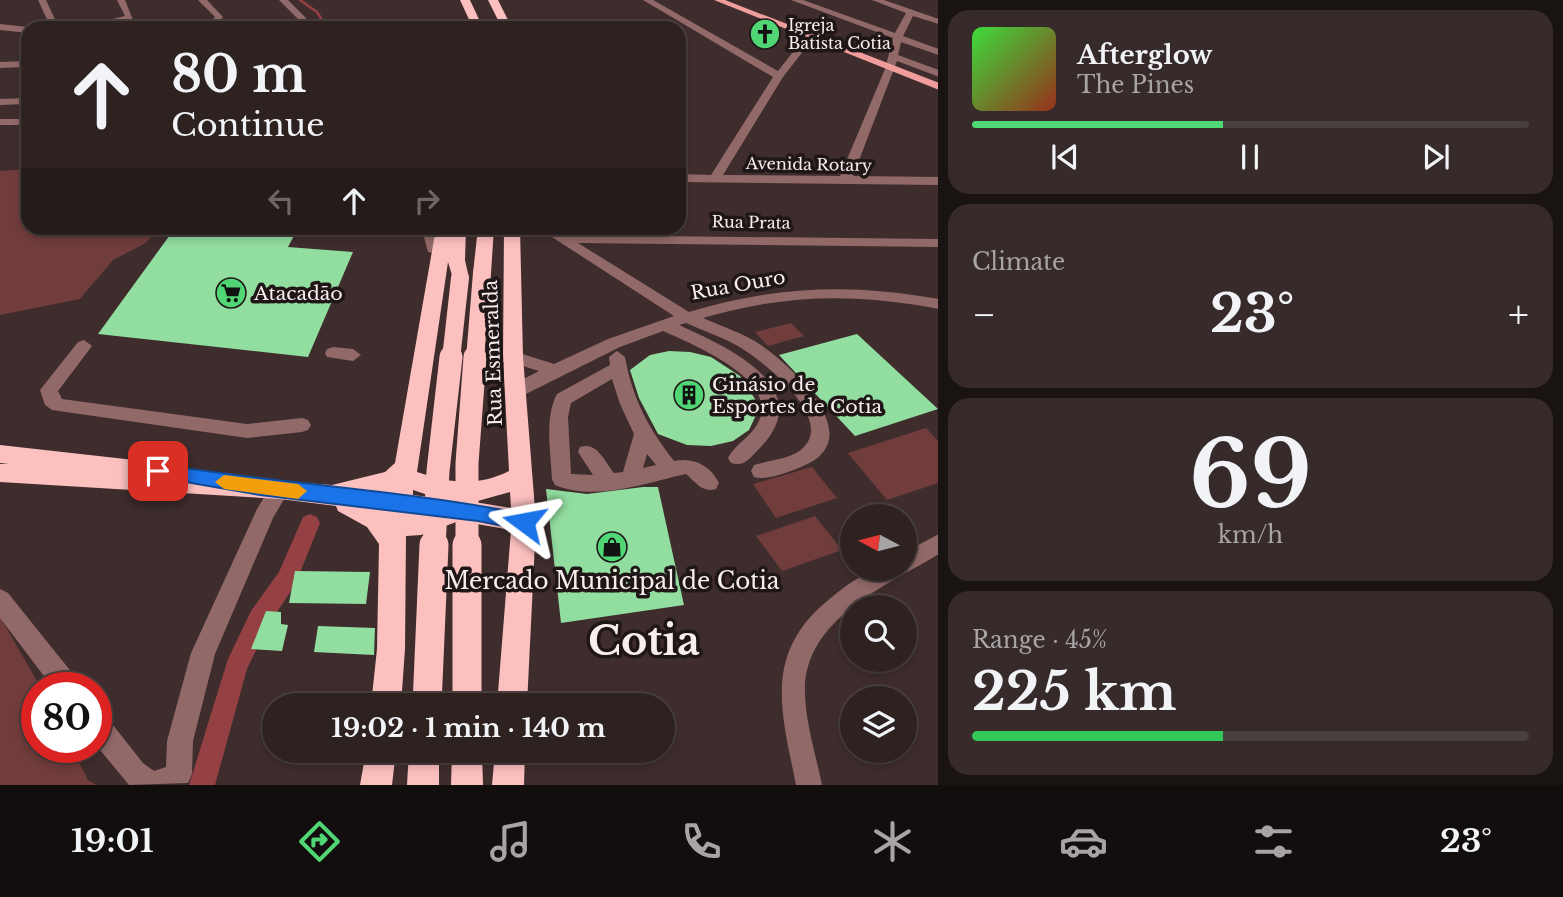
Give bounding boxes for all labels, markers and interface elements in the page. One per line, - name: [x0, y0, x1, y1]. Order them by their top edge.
- place label: Igreja Batista Cotia: [788, 15, 891, 53]
- church icon: Igreja Batista Cotia: [748, 17, 782, 51]
- text: Afterglow: [1077, 39, 1213, 71]
- text: 80 m: [171, 44, 306, 105]
- icon: ahead: [56, 49, 147, 140]
- text: The Pines: [1077, 71, 1194, 99]
- text: Continue: [171, 105, 324, 145]
- icon: previous: [1046, 138, 1084, 176]
- icon: pause: [1231, 138, 1269, 176]
- icon: next: [1417, 138, 1455, 176]
- street label: Avenida Rotary: [745, 153, 873, 175]
- icon: left: [262, 182, 300, 220]
- icon: ahead: [335, 182, 373, 220]
- icon: right: [408, 182, 446, 220]
- street label: Rua Prata: [711, 211, 791, 233]
- text: Climate: [972, 248, 1065, 276]
- street label: Rua Ouro: [689, 265, 787, 305]
- supermarket icon: Atacadão: [214, 276, 248, 310]
- street label: Rua Esmeralda: [479, 279, 507, 427]
- place label: Atacadão: [253, 282, 343, 305]
- text: 23°: [1210, 282, 1294, 346]
- text: −: [972, 291, 996, 338]
- text: +: [1508, 291, 1529, 338]
- place label: Ginásio de Esportes de Cotia: [712, 373, 882, 418]
- building icon: Ginásio de Esportes de Cotia: [672, 378, 706, 412]
- text: 69: [1189, 419, 1312, 532]
- pin: [128, 441, 188, 501]
- icon: arrive: [139, 452, 177, 490]
- position arrow: [487, 485, 561, 559]
- north arrow: [840, 504, 917, 581]
- map controls: [840, 504, 917, 763]
- text: km/h: [1218, 521, 1283, 549]
- shop icon: Mercado Municipal de Cotia: [595, 530, 629, 564]
- place label: Mercado Municipal de Cotia: [444, 567, 780, 595]
- button: search: [840, 595, 917, 672]
- district label: Cotia: [588, 616, 700, 666]
- text: Range · 45%: [972, 626, 1107, 654]
- text: 225 km: [972, 660, 1177, 724]
- speed limit sign: 80: [21, 672, 112, 763]
- button: layers: [840, 686, 917, 763]
- text: 19:02 · 1 min · 140 m: [331, 712, 606, 744]
- icon: directions: [295, 817, 344, 866]
- icon: music: [486, 817, 535, 866]
- icon: phone: [677, 817, 726, 866]
- icon: climate: [868, 817, 917, 866]
- icon: car: [1059, 817, 1108, 866]
- icon: filters: [1249, 817, 1298, 866]
- text: 19:01: [71, 821, 154, 861]
- text: 23°: [1440, 821, 1492, 861]

